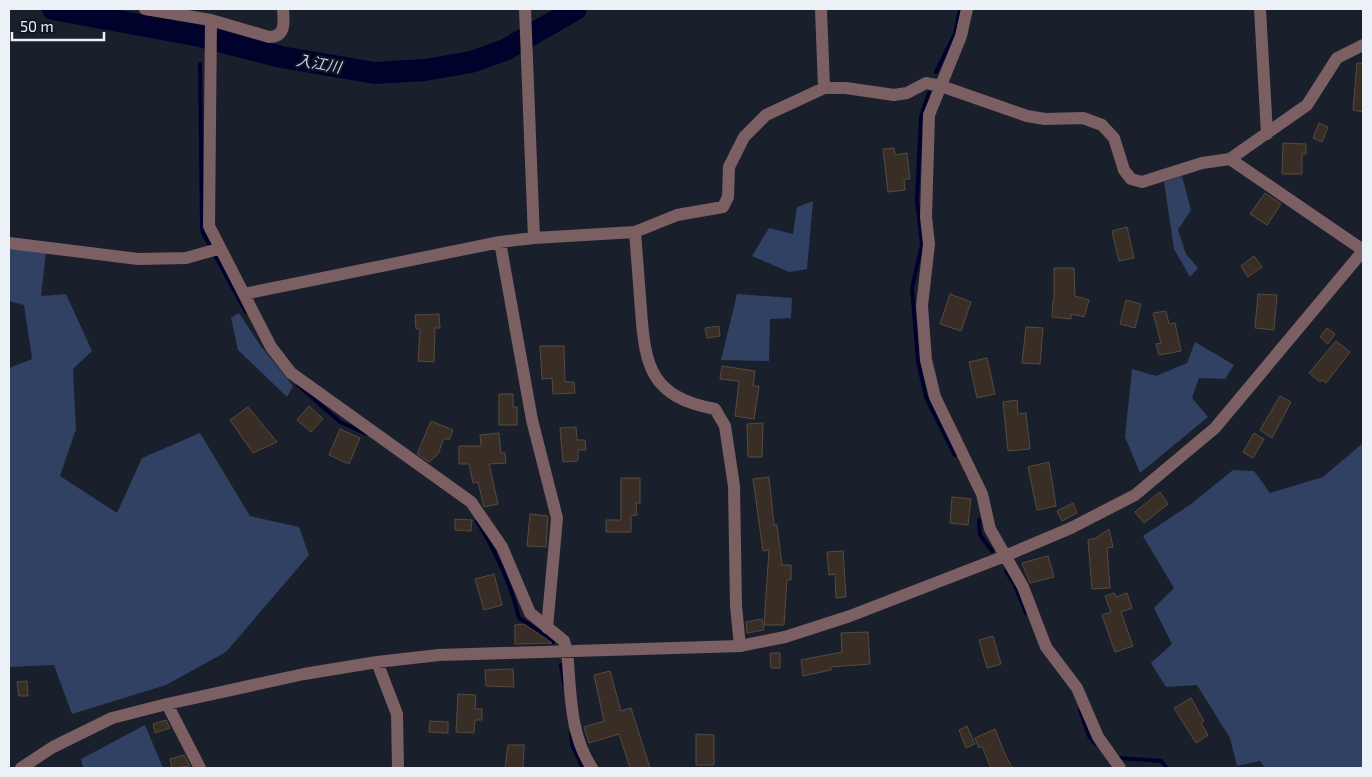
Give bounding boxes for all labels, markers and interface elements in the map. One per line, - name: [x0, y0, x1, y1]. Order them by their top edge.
- scale bar: [12, 10, 105, 42]
- text: 50 m: [20, 17, 54, 35]
- water label: 入江川: [295, 50, 345, 76]

